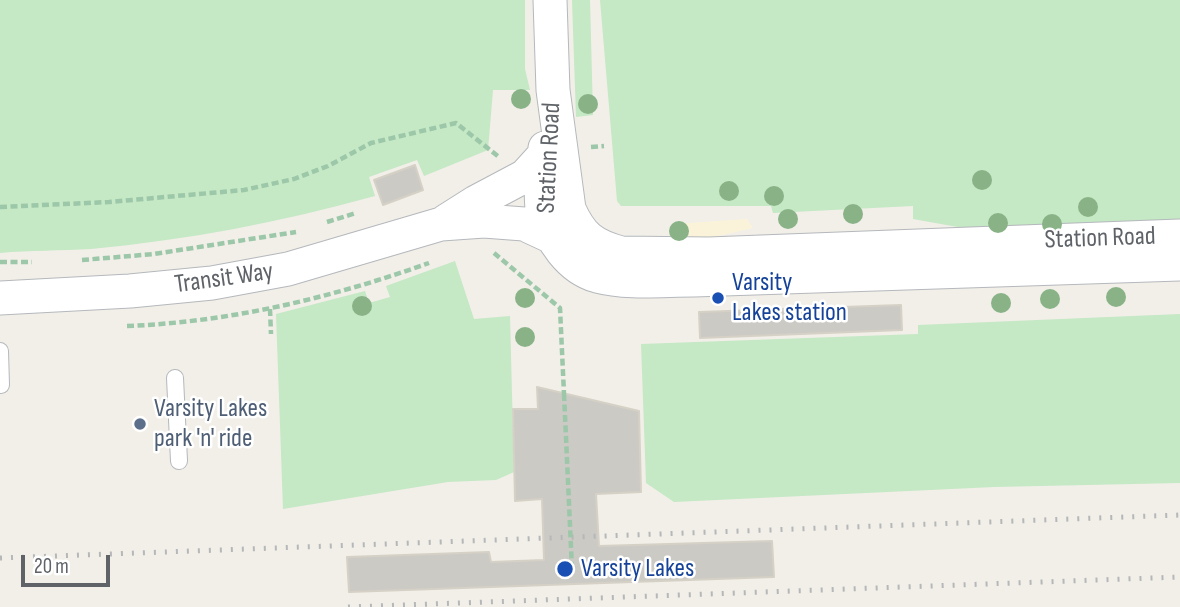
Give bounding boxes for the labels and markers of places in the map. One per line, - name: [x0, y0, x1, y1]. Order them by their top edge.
- place label: Varsity Lakes station: [732, 267, 847, 328]
- marker: Varsity Lakes station: [710, 290, 726, 306]
- place label: Varsity Lakes park 'n' ride: [154, 393, 267, 454]
- marker: Varsity Lakes park 'n' ride: [132, 416, 148, 432]
- place label: Varsity Lakes: [581, 553, 694, 585]
- marker: Varsity Lakes: [555, 559, 575, 579]

